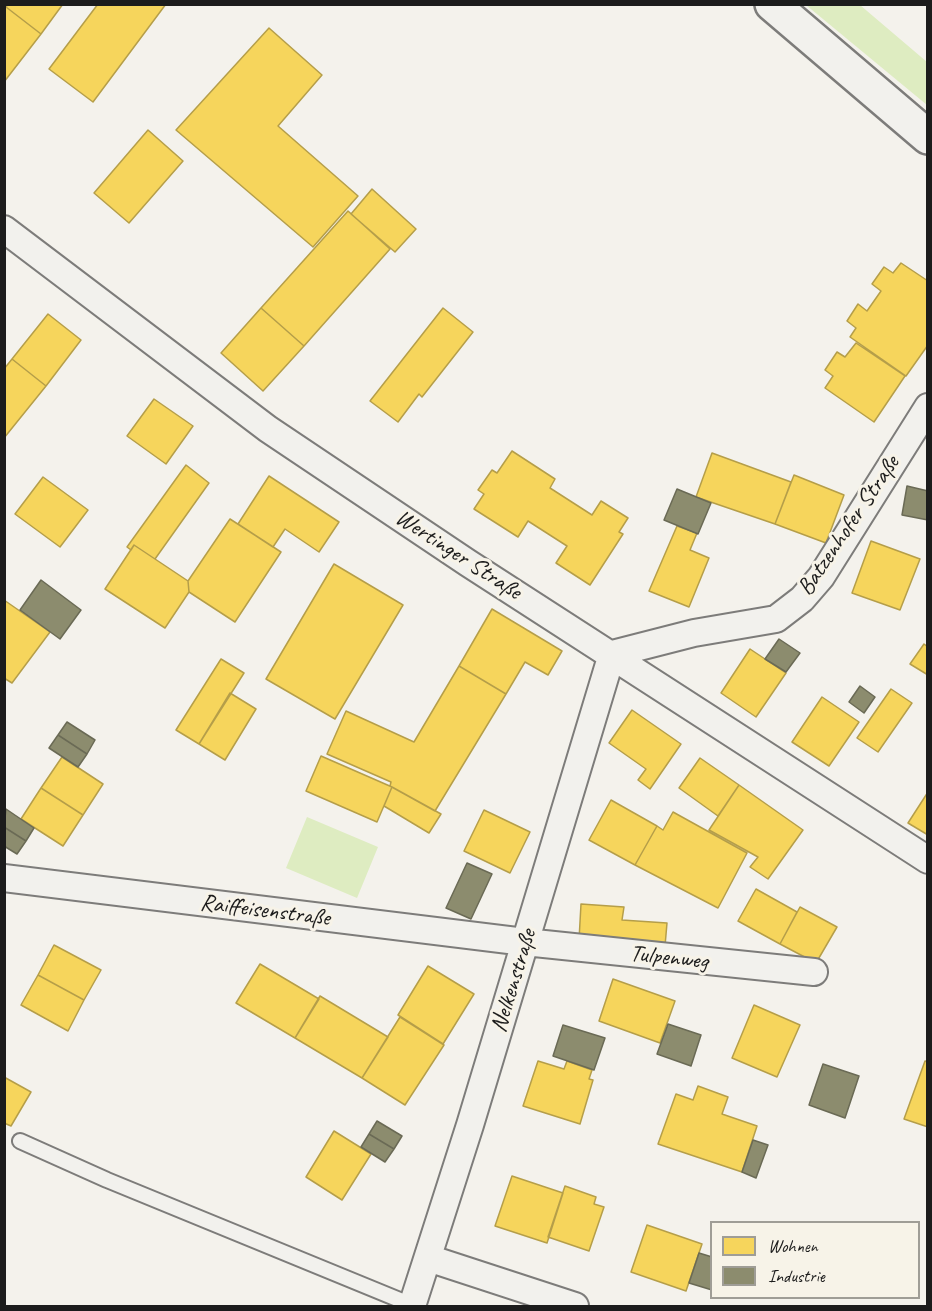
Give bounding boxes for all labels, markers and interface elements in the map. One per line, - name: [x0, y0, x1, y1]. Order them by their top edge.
- street label: Batzenhofer Straße: [792, 451, 906, 601]
- street label: Wertinger Straße: [390, 504, 526, 606]
- street label: Raiffeisenstraße: [198, 889, 332, 933]
- street label: Nelkenstraße: [485, 926, 543, 1036]
- street label: Tulpenweg: [629, 940, 709, 976]
- legend: [710, 1221, 920, 1299]
- text: Wohnen: [768, 1235, 818, 1257]
- text: Industrie: [768, 1265, 825, 1287]

